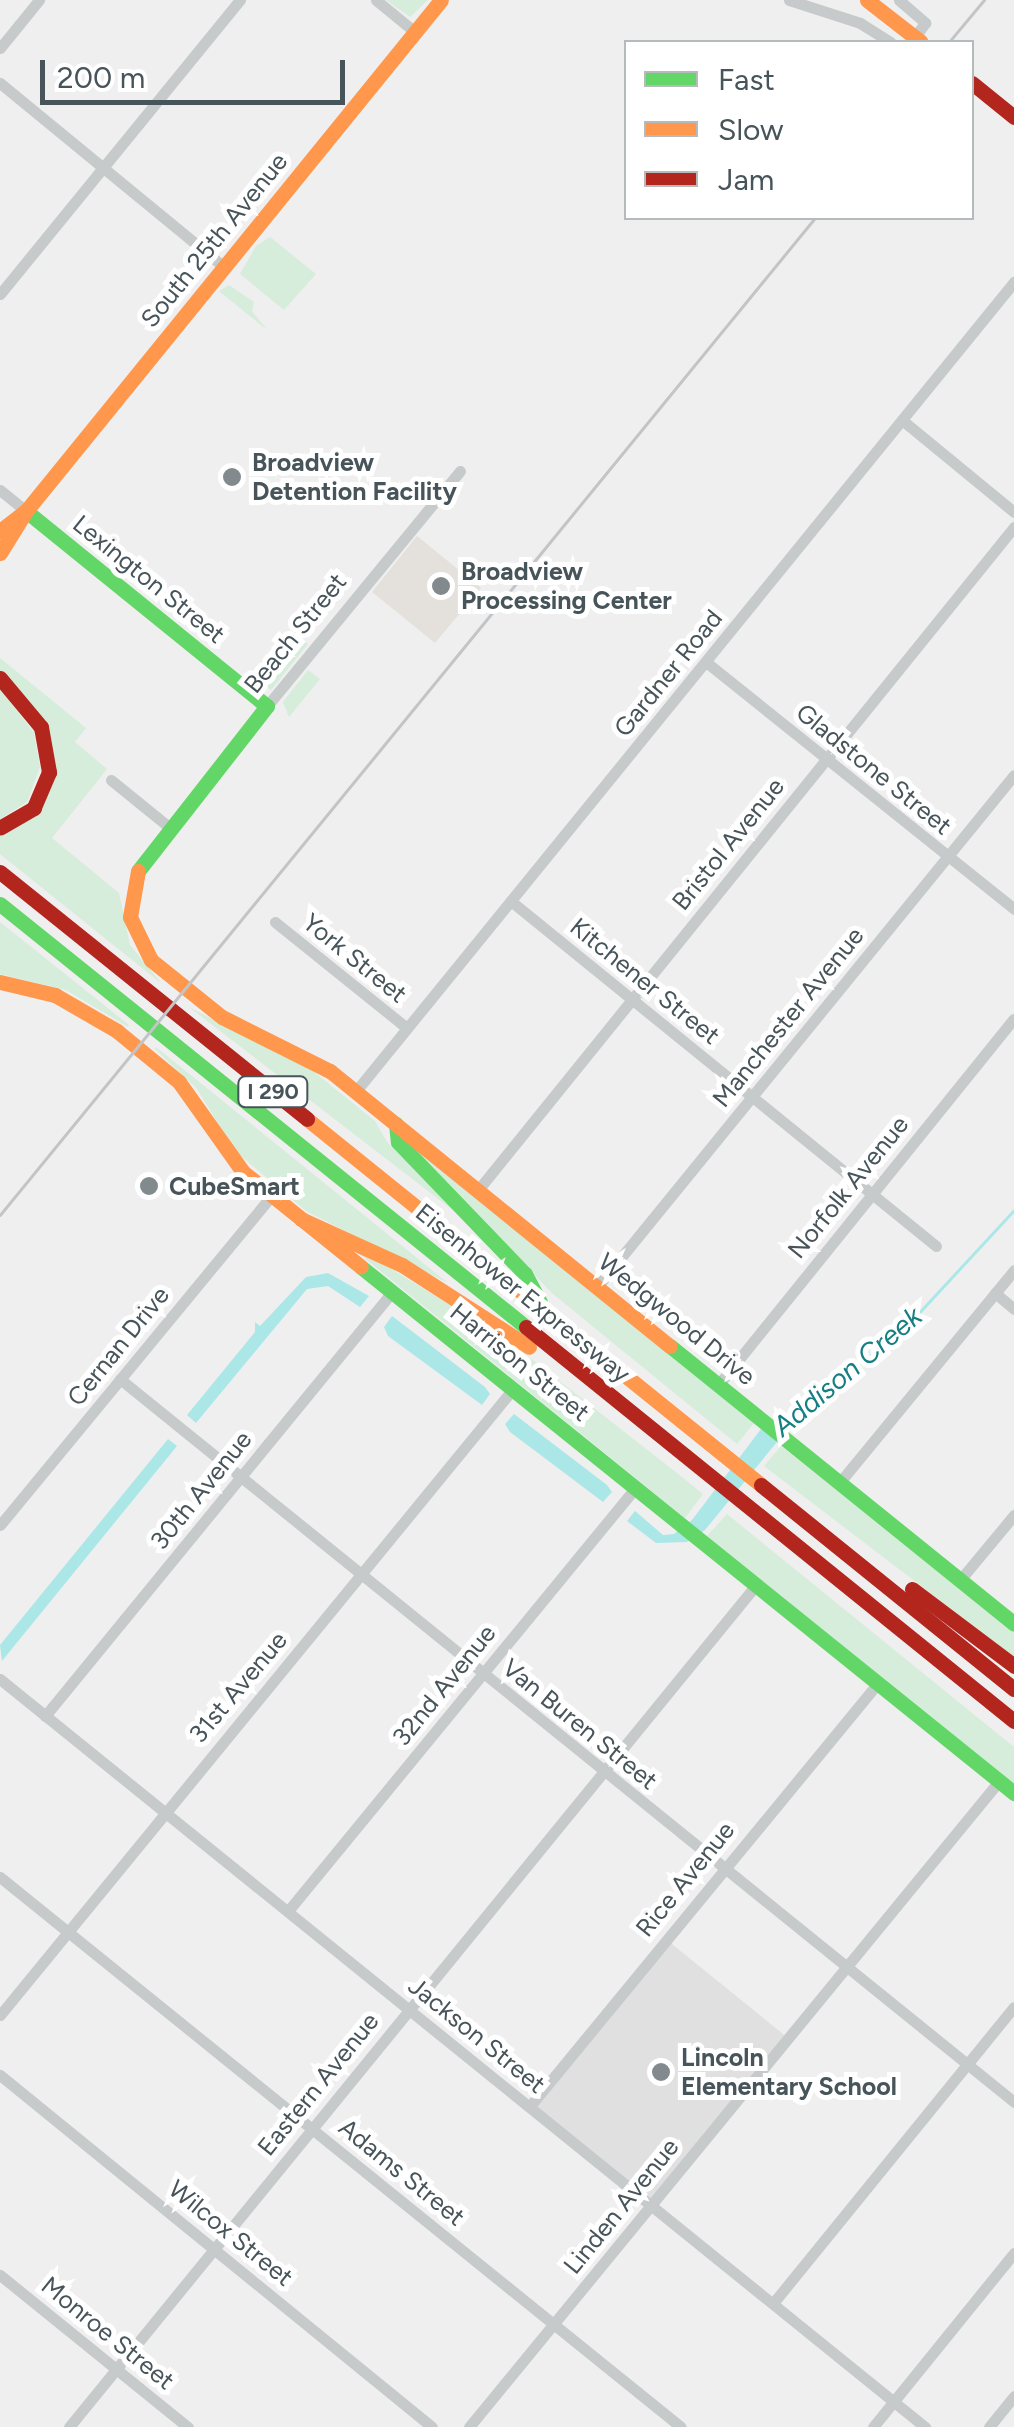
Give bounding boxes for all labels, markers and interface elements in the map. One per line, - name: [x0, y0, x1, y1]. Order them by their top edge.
- scale bar: [45, 40, 350, 102]
- legend: [624, 40, 974, 220]
- text: 200 m: [57, 59, 145, 96]
- text: Fast: [718, 61, 775, 98]
- text: Slow: [718, 111, 784, 148]
- street label: South 25th Avenue: [134, 147, 294, 333]
- text: Jam: [718, 161, 774, 198]
- place label: Broadview Detention Facility: [252, 448, 457, 507]
- marker: Broadview Detention Facility: [221, 466, 243, 488]
- street label: Lexington Street: [67, 509, 231, 649]
- place label: Broadview Processing Center: [461, 557, 672, 616]
- street label: Beach Street: [238, 567, 352, 699]
- marker: Broadview Processing Center: [430, 575, 452, 597]
- street label: Gardner Road: [608, 603, 728, 743]
- street label: Gladstone Street: [790, 697, 958, 841]
- street label: Bristol Avenue: [666, 772, 790, 916]
- street label: York Street: [297, 907, 413, 1009]
- street label: Kitchener Street: [564, 912, 726, 1050]
- street label: Manchester Avenue: [706, 921, 870, 1113]
- road number: I 290: [236, 1075, 310, 1109]
- street label: Norfolk Avenue: [782, 1110, 914, 1264]
- place label: CubeSmart: [169, 1171, 300, 1201]
- marker: CubeSmart: [138, 1175, 160, 1197]
- street label: Eisenhower Expressway: [410, 1197, 636, 1389]
- street label: Wedgwood Drive: [593, 1247, 761, 1391]
- street label: Cernan Drive: [61, 1280, 175, 1412]
- street label: Harrison Street: [444, 1297, 596, 1427]
- water label: Addison Creek: [766, 1299, 928, 1443]
- street label: 30th Avenue: [144, 1425, 258, 1555]
- street label: 32nd Avenue: [386, 1618, 502, 1752]
- street label: 31st Avenue: [183, 1625, 293, 1749]
- street label: Van Buren Street: [496, 1652, 664, 1796]
- street label: Rice Avenue: [629, 1815, 741, 1943]
- street label: Jackson Street: [402, 1971, 552, 2099]
- street label: Eastern Avenue: [251, 2006, 385, 2162]
- place label: Lincoln Elementary School: [681, 2043, 897, 2102]
- marker: Lincoln Elementary School: [650, 2061, 672, 2083]
- street label: Adams Street: [333, 2112, 471, 2232]
- street label: Linden Avenue: [557, 2132, 685, 2280]
- street label: Wilcox Street: [163, 2174, 299, 2292]
- street label: Monroe Street: [35, 2270, 181, 2396]

